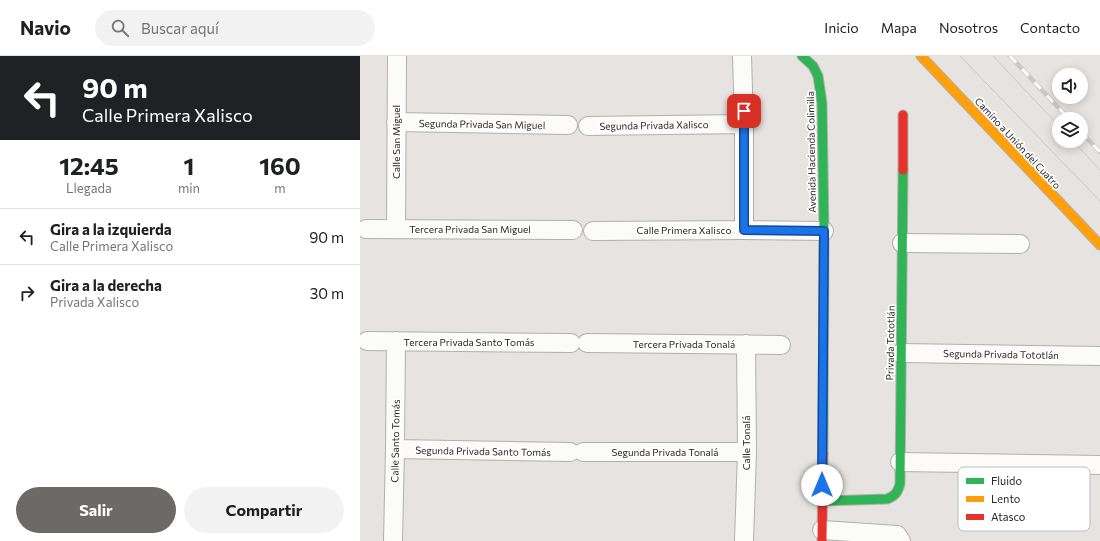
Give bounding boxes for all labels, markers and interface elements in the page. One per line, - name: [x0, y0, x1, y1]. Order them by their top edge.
- search box: [95, 10, 375, 46]
- text: Navio: [20, 16, 71, 39]
- icon: search: [109, 17, 131, 39]
- text: Buscar aquí: [141, 19, 219, 37]
- text: Inicio: [824, 19, 859, 36]
- text: Mapa: [881, 19, 917, 36]
- text: Nosotros: [939, 19, 998, 36]
- text: Contacto: [1020, 19, 1080, 36]
- map controls: [1052, 68, 1088, 148]
- button: sound: [1052, 68, 1088, 104]
- text: 90 m: [82, 70, 148, 104]
- icon: left: [16, 72, 68, 124]
- street label: Avenida Hacienda Colimilla: [804, 91, 818, 213]
- pin: [727, 94, 761, 128]
- street label: Camino a Unión del Cuatro: [973, 95, 1063, 191]
- icon: arrive: [733, 100, 755, 122]
- text: Calle Primera Xalisco: [82, 104, 253, 126]
- street label: Calle San Miguel: [390, 105, 402, 179]
- button: layers: [1052, 112, 1088, 148]
- street label: Segunda Privada San Miguel: [419, 117, 545, 131]
- street label: Segunda Privada Xalisco: [599, 118, 709, 132]
- text: 12:45: [59, 151, 119, 180]
- text: 1: [184, 151, 194, 180]
- text: 160: [259, 151, 301, 180]
- text: Llegada: [66, 180, 112, 196]
- text: min: [178, 180, 200, 196]
- text: m: [274, 180, 286, 196]
- text: Gira a la izquierda: [50, 220, 172, 238]
- street label: Tercera Privada San Miguel: [409, 223, 531, 235]
- street label: Calle Primera Xalisco: [637, 224, 731, 236]
- icon: left: [16, 226, 38, 248]
- text: 90 m: [309, 228, 344, 246]
- text: Calle Primera Xalisco: [50, 238, 173, 254]
- text: Gira a la derecha: [50, 276, 162, 294]
- icon: right: [16, 282, 38, 304]
- text: 30 m: [310, 284, 344, 302]
- text: Privada Xalisco: [50, 294, 139, 310]
- street label: Privada Tototlán: [883, 305, 897, 381]
- street label: Tercera Privada Santo Tomás: [404, 336, 535, 348]
- street label: Tercera Privada Tonalá: [633, 338, 735, 350]
- street label: Segunda Privada Tototlán: [943, 347, 1059, 361]
- street label: Calle Santo Tomás: [388, 399, 402, 483]
- street label: Calle Tonalá: [740, 416, 752, 470]
- street label: Segunda Privada Santo Tomás: [415, 444, 551, 458]
- street label: Segunda Privada Tonalá: [611, 446, 719, 458]
- position arrow: [801, 464, 843, 506]
- legend: [958, 467, 1090, 531]
- text: Fluido: [991, 474, 1022, 487]
- button: Salir: [16, 487, 176, 533]
- button: Compartir: [184, 487, 344, 533]
- text: Lento: [991, 492, 1021, 505]
- text: Atasco: [991, 510, 1026, 523]

